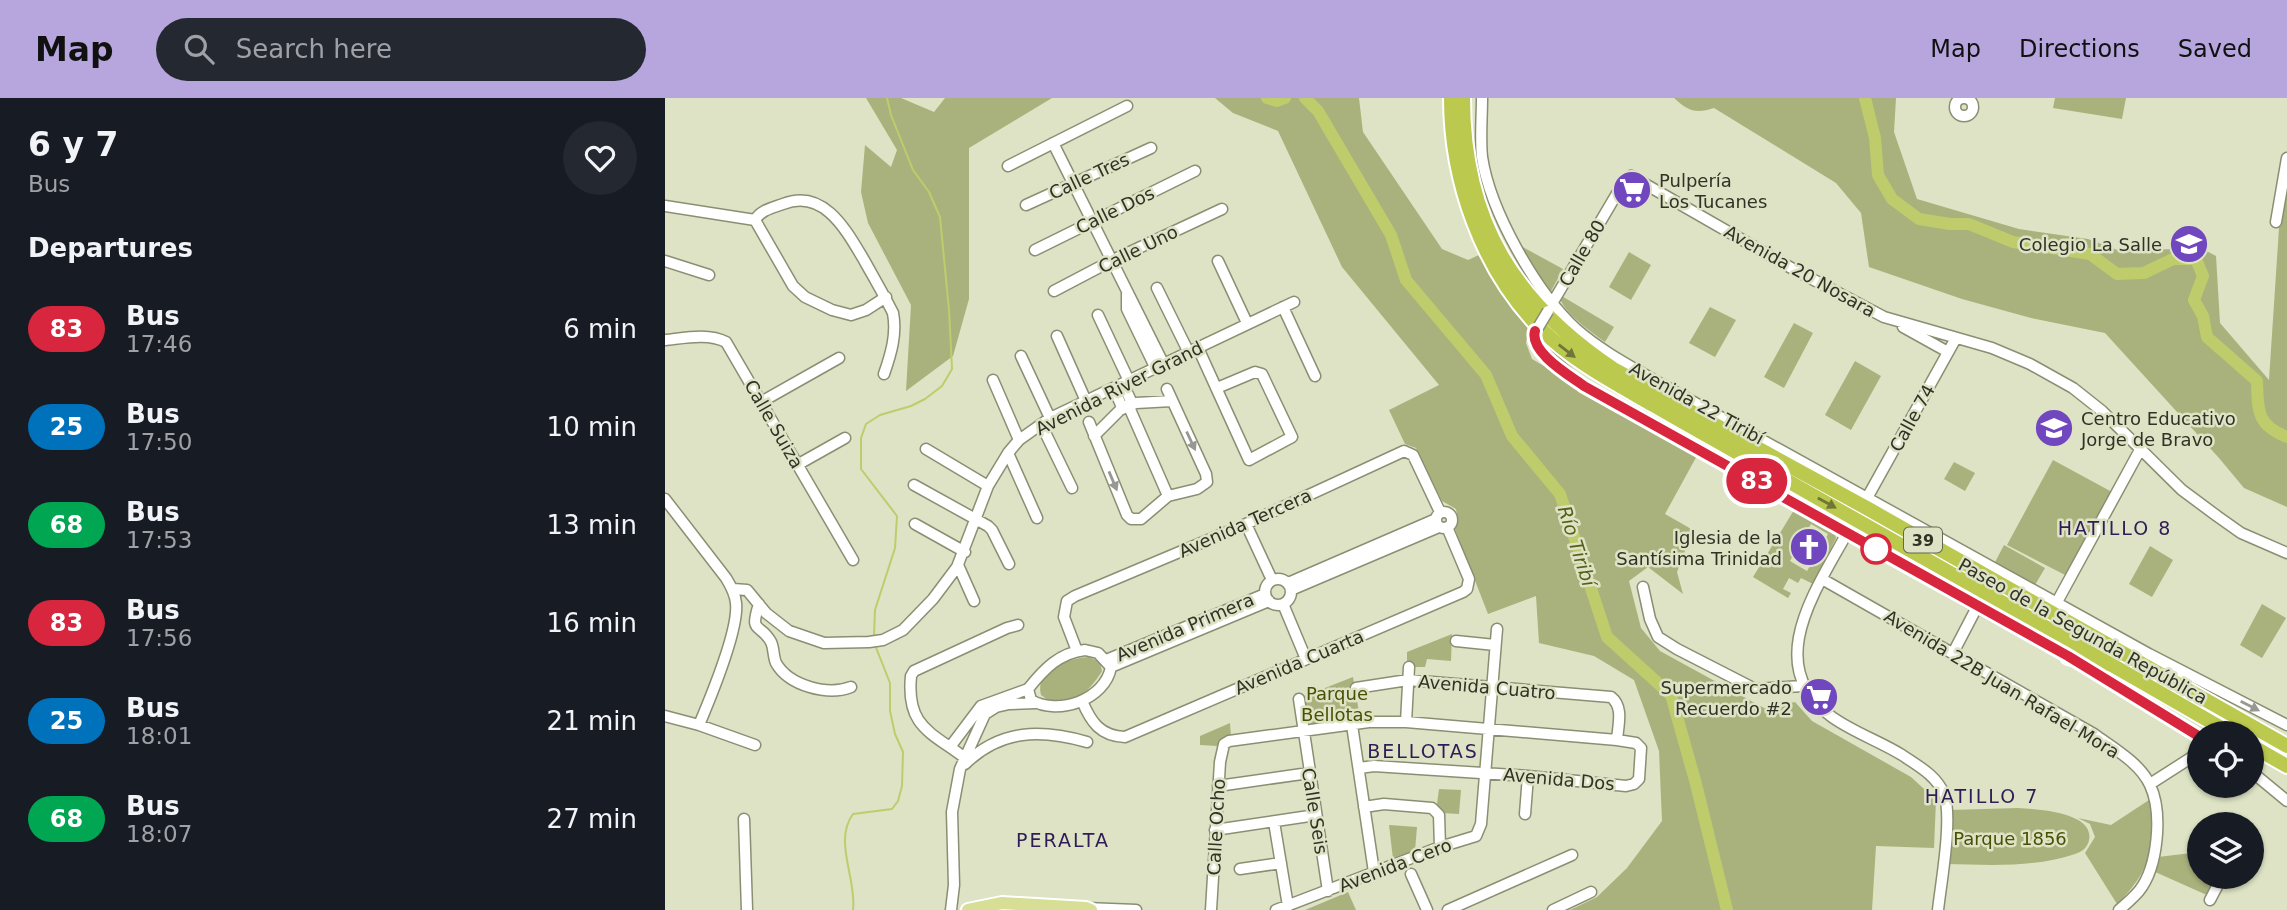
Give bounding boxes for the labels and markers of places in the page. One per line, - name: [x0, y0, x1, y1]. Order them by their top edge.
- supermarket icon: Pulpería Los Tucanes: [1611, 169, 1653, 211]
- place label: Pulpería Los Tucanes: [1659, 170, 1767, 212]
- school or university icon: Colegio La Salle: [2168, 223, 2210, 265]
- place label: Colegio La Salle: [2019, 234, 2162, 255]
- school or university icon: Centro Educativo Jorge de Bravo: [2033, 407, 2075, 449]
- place label: Centro Educativo Jorge de Bravo: [2080, 408, 2236, 450]
- church icon: Iglesia de la Santísima Trinidad: [1788, 526, 1830, 568]
- place label: Iglesia de la Santísima Trinidad: [1616, 527, 1782, 569]
- unlabelled marker: [1861, 534, 1891, 564]
- supermarket icon: Supermercado Recuerdo #2: [1798, 676, 1840, 718]
- place label: Supermercado Recuerdo #2: [1661, 677, 1792, 719]

